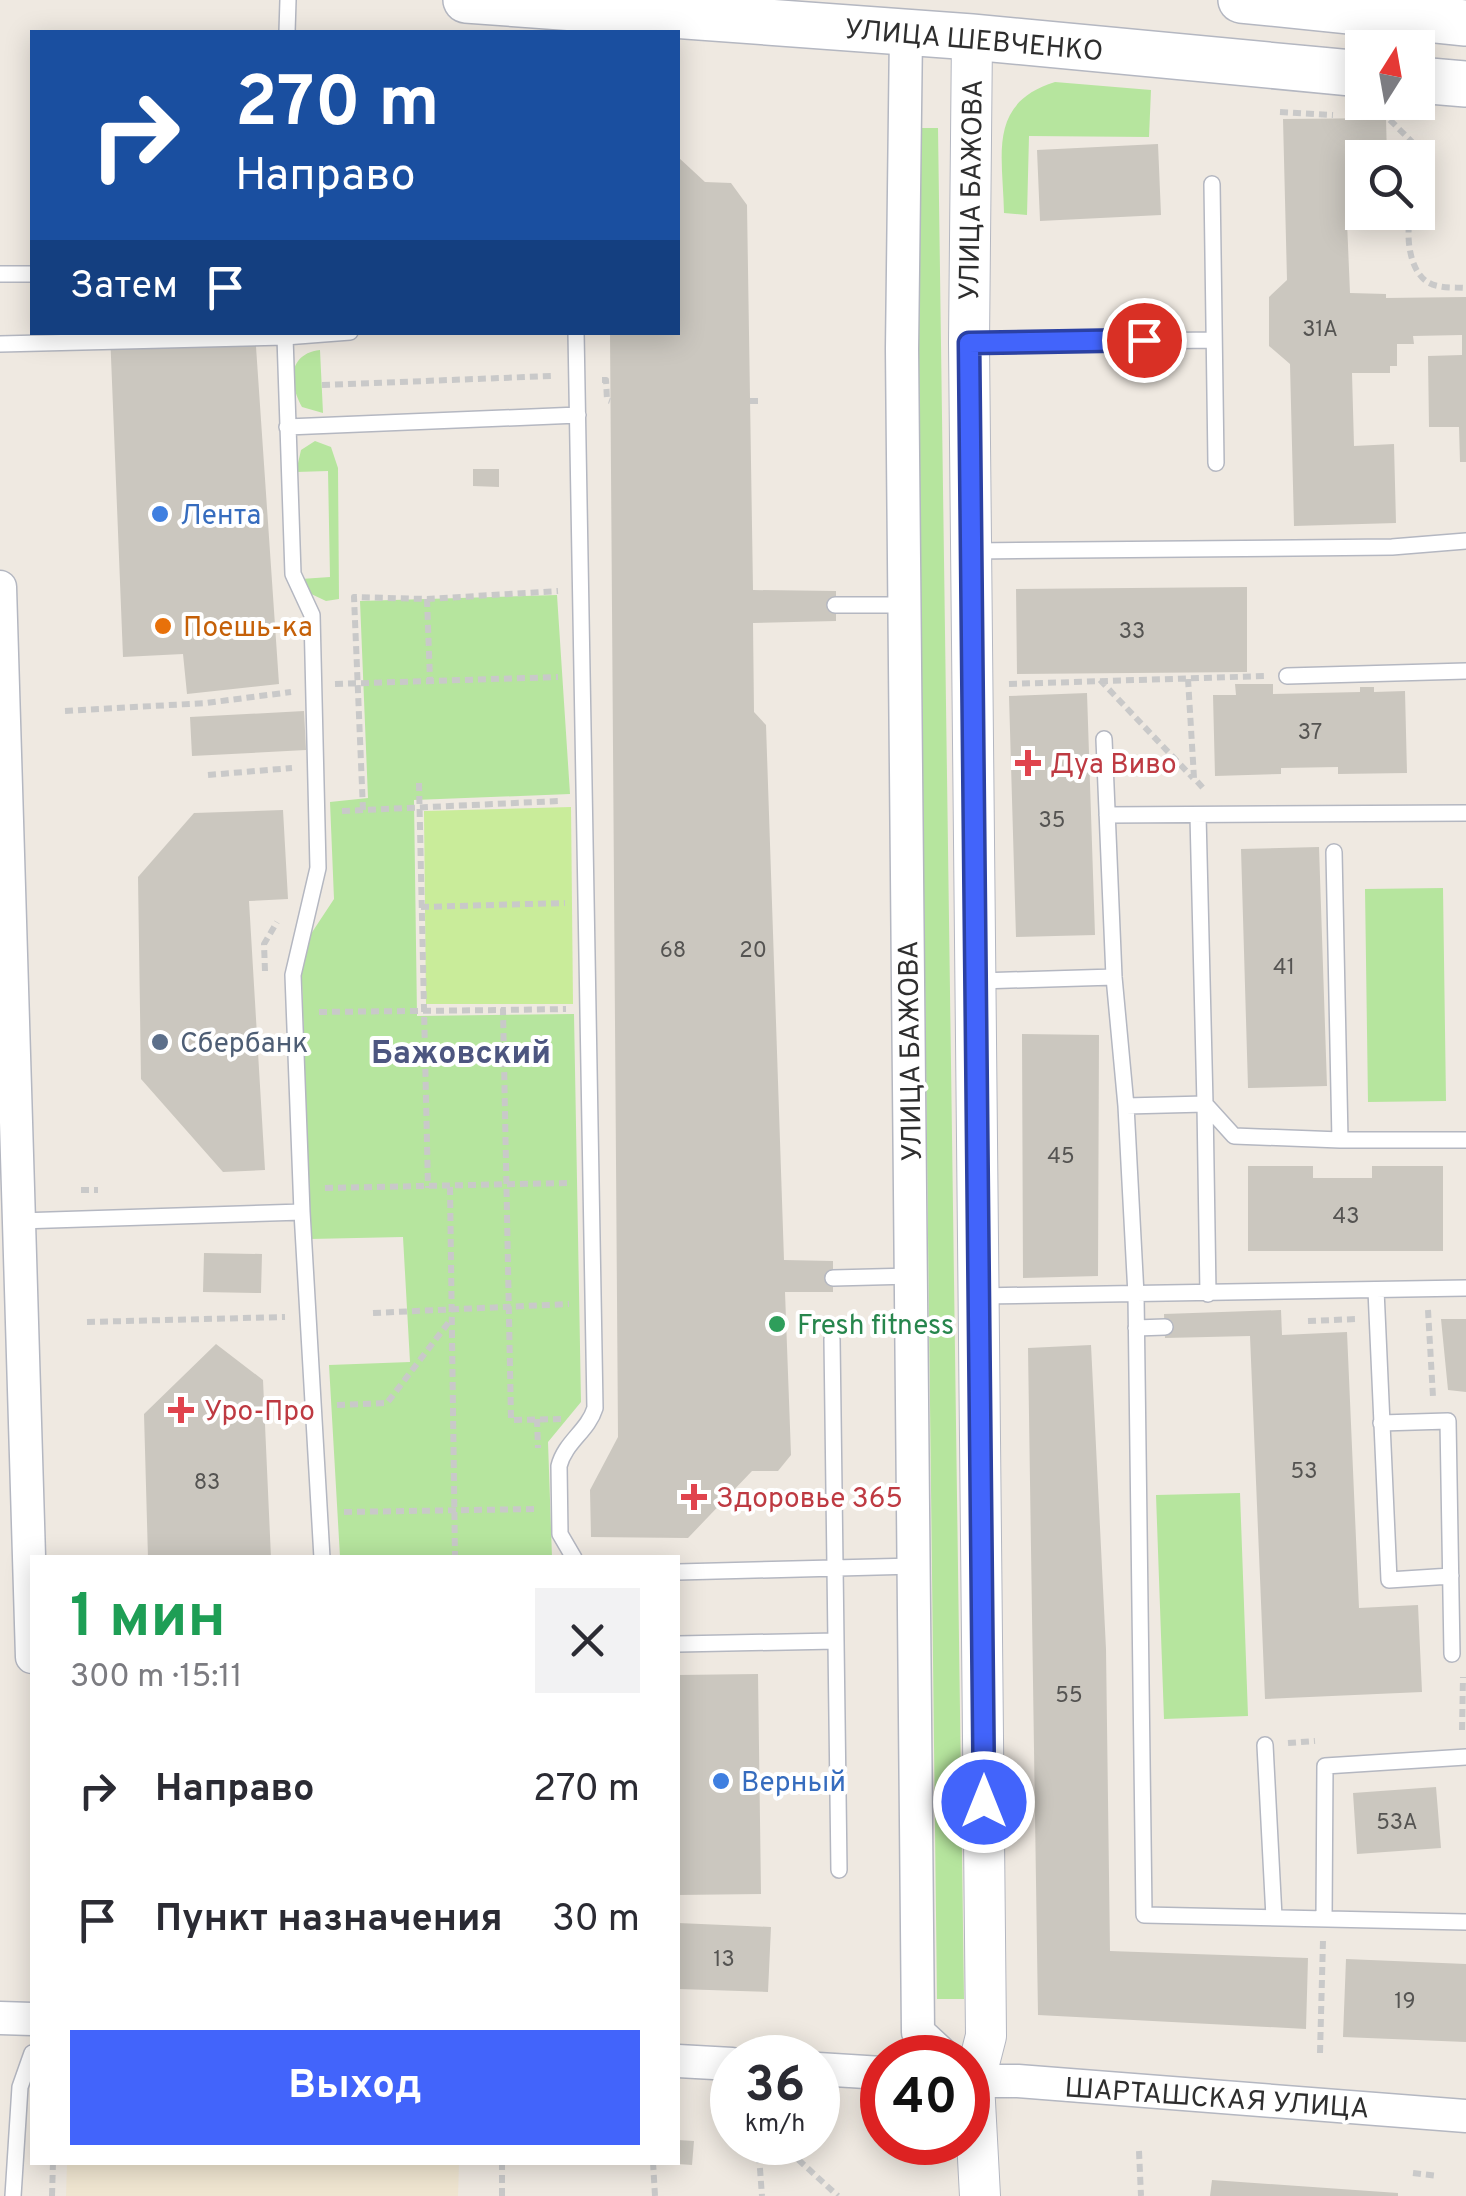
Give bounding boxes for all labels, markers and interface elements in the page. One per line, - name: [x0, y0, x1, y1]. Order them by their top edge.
- street label: УЛИЦА ШЕВЧЕНКО: [843, 13, 1105, 71]
- north arrow: [1345, 30, 1435, 120]
- map controls: [1345, 30, 1435, 230]
- text: 270 m: [235, 62, 440, 151]
- icon: right: [70, 70, 200, 200]
- street label: УЛИЦА БАЖОВА: [953, 79, 993, 301]
- button: search: [1345, 140, 1435, 230]
- text: Направо: [235, 149, 416, 206]
- icon: arrive: [198, 260, 253, 315]
- text: Затем: [70, 263, 178, 312]
- pin: [1102, 298, 1187, 383]
- icon: arrive: [1117, 313, 1172, 368]
- house number: 31А: [1302, 317, 1338, 344]
- place label: Лента: [180, 499, 261, 535]
- marker: Лента: [149, 503, 171, 525]
- place label: Поешь-ка: [183, 611, 313, 647]
- marker: Поешь-ка: [152, 615, 174, 637]
- house number: 33: [1119, 619, 1145, 646]
- house number: 37: [1298, 720, 1322, 747]
- place label: Дуа Виво: [1050, 748, 1177, 784]
- marker: Дуа Виво: [1015, 750, 1041, 776]
- house number: 35: [1039, 808, 1065, 835]
- house number: 68: [660, 938, 686, 965]
- house number: 20: [739, 938, 767, 965]
- street label: УЛИЦА БАЖОВА: [892, 940, 932, 1162]
- house number: 41: [1273, 955, 1295, 982]
- place label: Сбербанк: [180, 1027, 308, 1063]
- marker: Сбербанк: [149, 1031, 171, 1053]
- district label: Бажовский: [371, 1035, 551, 1075]
- house number: 45: [1047, 1144, 1075, 1171]
- house number: 43: [1333, 1204, 1359, 1231]
- place label: Fresh fitness: [797, 1309, 954, 1345]
- marker: Fresh fitness: [766, 1313, 788, 1335]
- place label: Уро-Про: [204, 1395, 315, 1431]
- marker: Уро-Про: [168, 1397, 194, 1423]
- house number: 53: [1291, 1459, 1317, 1486]
- house number: 83: [194, 1470, 220, 1497]
- place label: Здоровье 365: [716, 1482, 903, 1518]
- marker: Здоровье 365: [681, 1484, 707, 1510]
- text: 1 мин: [70, 1582, 226, 1658]
- button: close: [535, 1588, 640, 1693]
- text: 300 m · 15:11: [70, 1658, 242, 1698]
- house number: 55: [1055, 1683, 1083, 1710]
- position arrow: [932, 1750, 1036, 1854]
- icon: right: [70, 1763, 125, 1818]
- text: Направо: [155, 1766, 315, 1815]
- text: 270 m: [533, 1766, 640, 1815]
- place label: Верный: [741, 1766, 846, 1802]
- marker: Верный: [710, 1770, 732, 1792]
- house number: 53А: [1376, 1810, 1418, 1837]
- icon: arrive: [70, 1893, 125, 1948]
- text: Пункт назначения: [155, 1896, 503, 1945]
- text: 30 m: [552, 1896, 640, 1945]
- house number: 13: [713, 1947, 735, 1974]
- house number: 19: [1394, 1989, 1416, 2016]
- button: Выход: [70, 2030, 640, 2145]
- speed limit sign: 40: [860, 2035, 990, 2165]
- text: 36: [745, 2056, 805, 2119]
- street label: ШАРТАШСКАЯ УЛИЦА: [1063, 2071, 1370, 2129]
- text: km/h: [745, 2109, 805, 2141]

